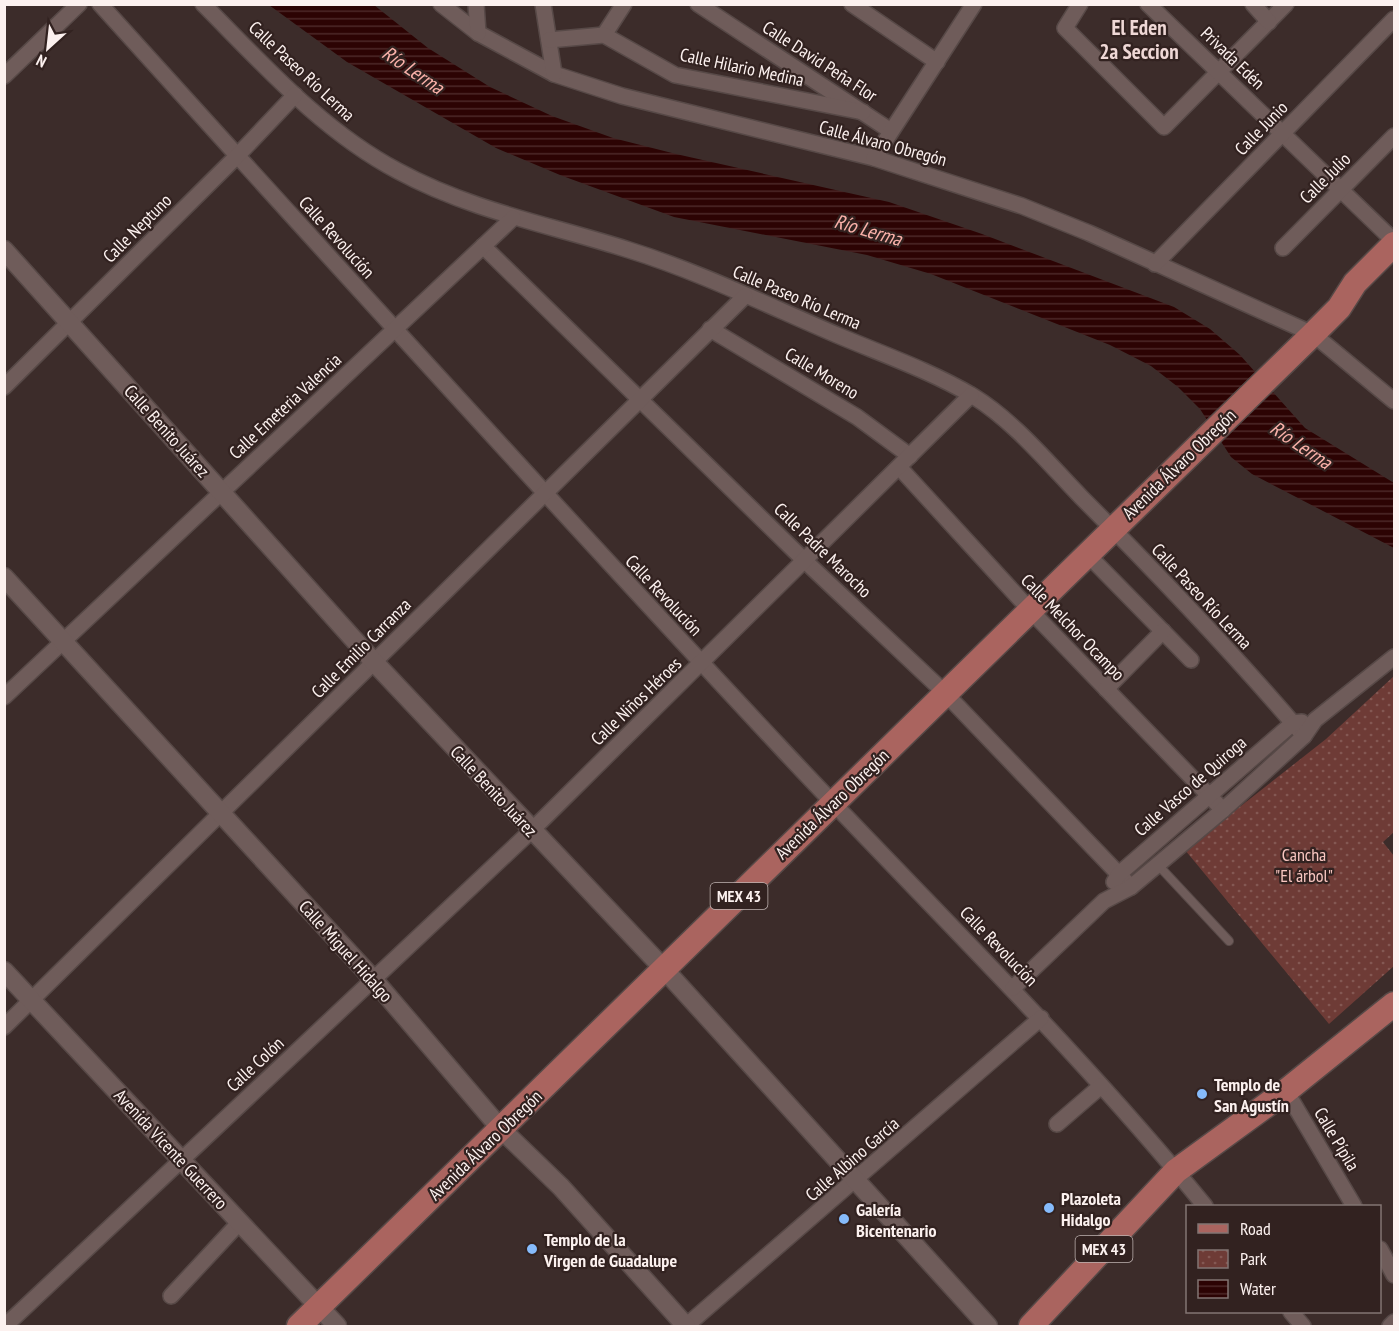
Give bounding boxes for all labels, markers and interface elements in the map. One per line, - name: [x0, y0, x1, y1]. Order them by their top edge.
- district label: El Eden 2a Seccion: [1099, 14, 1179, 65]
- street label: Calle David Peña Flor: [758, 15, 882, 107]
- street label: Calle Paseo Río Lerma: [244, 16, 360, 126]
- north arrow: [18, 18, 78, 78]
- street label: Privada Edén: [1196, 22, 1270, 94]
- water label: Río Lerma: [377, 40, 450, 101]
- street label: Calle Hilario Medina: [678, 43, 806, 91]
- text: N: [33, 50, 50, 72]
- street label: Calle Junio: [1230, 96, 1293, 160]
- street label: Calle Álvaro Obregón: [817, 115, 949, 171]
- street label: Calle Julio: [1295, 147, 1356, 208]
- street label: Calle Neptuno: [98, 189, 176, 267]
- street label: Calle Revolución: [294, 191, 380, 283]
- water label: Río Lerma: [831, 208, 906, 252]
- street label: Calle Paseo Río Lerma: [730, 260, 864, 334]
- street label: Calle Moreno: [781, 342, 863, 404]
- street label: Calle Emeteria Valencia: [224, 348, 346, 464]
- street label: Calle Benito Juárez: [119, 380, 215, 482]
- street label: Avenida Álvaro Obregón: [1117, 404, 1241, 524]
- water label: Río Lerma: [1265, 415, 1338, 476]
- street label: Calle Padre Marocho: [769, 498, 877, 603]
- street label: Calle Paseo Río Lerma: [1147, 538, 1257, 654]
- street label: Calle Revolución: [621, 550, 707, 640]
- street label: Calle Melchor Ocampo: [1016, 569, 1130, 685]
- street label: Calle Emilio Carranza: [306, 593, 416, 703]
- street label: Calle Niños Héroes: [586, 652, 686, 750]
- street label: Calle Vasco de Quiroga: [1129, 731, 1251, 841]
- street label: Calle Benito Juárez: [446, 740, 542, 842]
- street label: Avenida Álvaro Obregón: [770, 744, 894, 864]
- park label: Cancha "El árbol": [1275, 843, 1333, 887]
- road number: MEX 43: [710, 883, 768, 909]
- street label: Calle Miguel Hidalgo: [294, 895, 398, 1007]
- street label: Calle Revolución: [955, 901, 1043, 991]
- street label: Calle Colón: [221, 1032, 289, 1096]
- place label: Templo de San Agustín: [1214, 1073, 1289, 1117]
- street label: Avenida Vicente Guerrero: [109, 1084, 233, 1214]
- street label: Avenida Álvaro Obregón: [423, 1085, 547, 1205]
- marker: Templo de San Agustín: [1195, 1087, 1209, 1101]
- street label: Calle Pípila: [1309, 1103, 1365, 1175]
- street label: Calle Albino García: [800, 1112, 904, 1206]
- place label: Plazoleta Hidalgo: [1061, 1187, 1121, 1231]
- place label: Galería Bicentenario: [856, 1198, 937, 1242]
- marker: Plazoleta Hidalgo: [1042, 1201, 1056, 1215]
- legend: [1186, 1205, 1381, 1313]
- marker: Galería Bicentenario: [837, 1212, 851, 1226]
- text: Road: [1240, 1217, 1271, 1240]
- place label: Templo de la Virgen de Guadalupe: [543, 1228, 677, 1272]
- road number: MEX 43: [1076, 1236, 1132, 1262]
- marker: Templo de la Virgen de Guadalupe: [525, 1242, 539, 1256]
- text: Park: [1240, 1247, 1267, 1270]
- text: Water: [1240, 1277, 1276, 1300]

